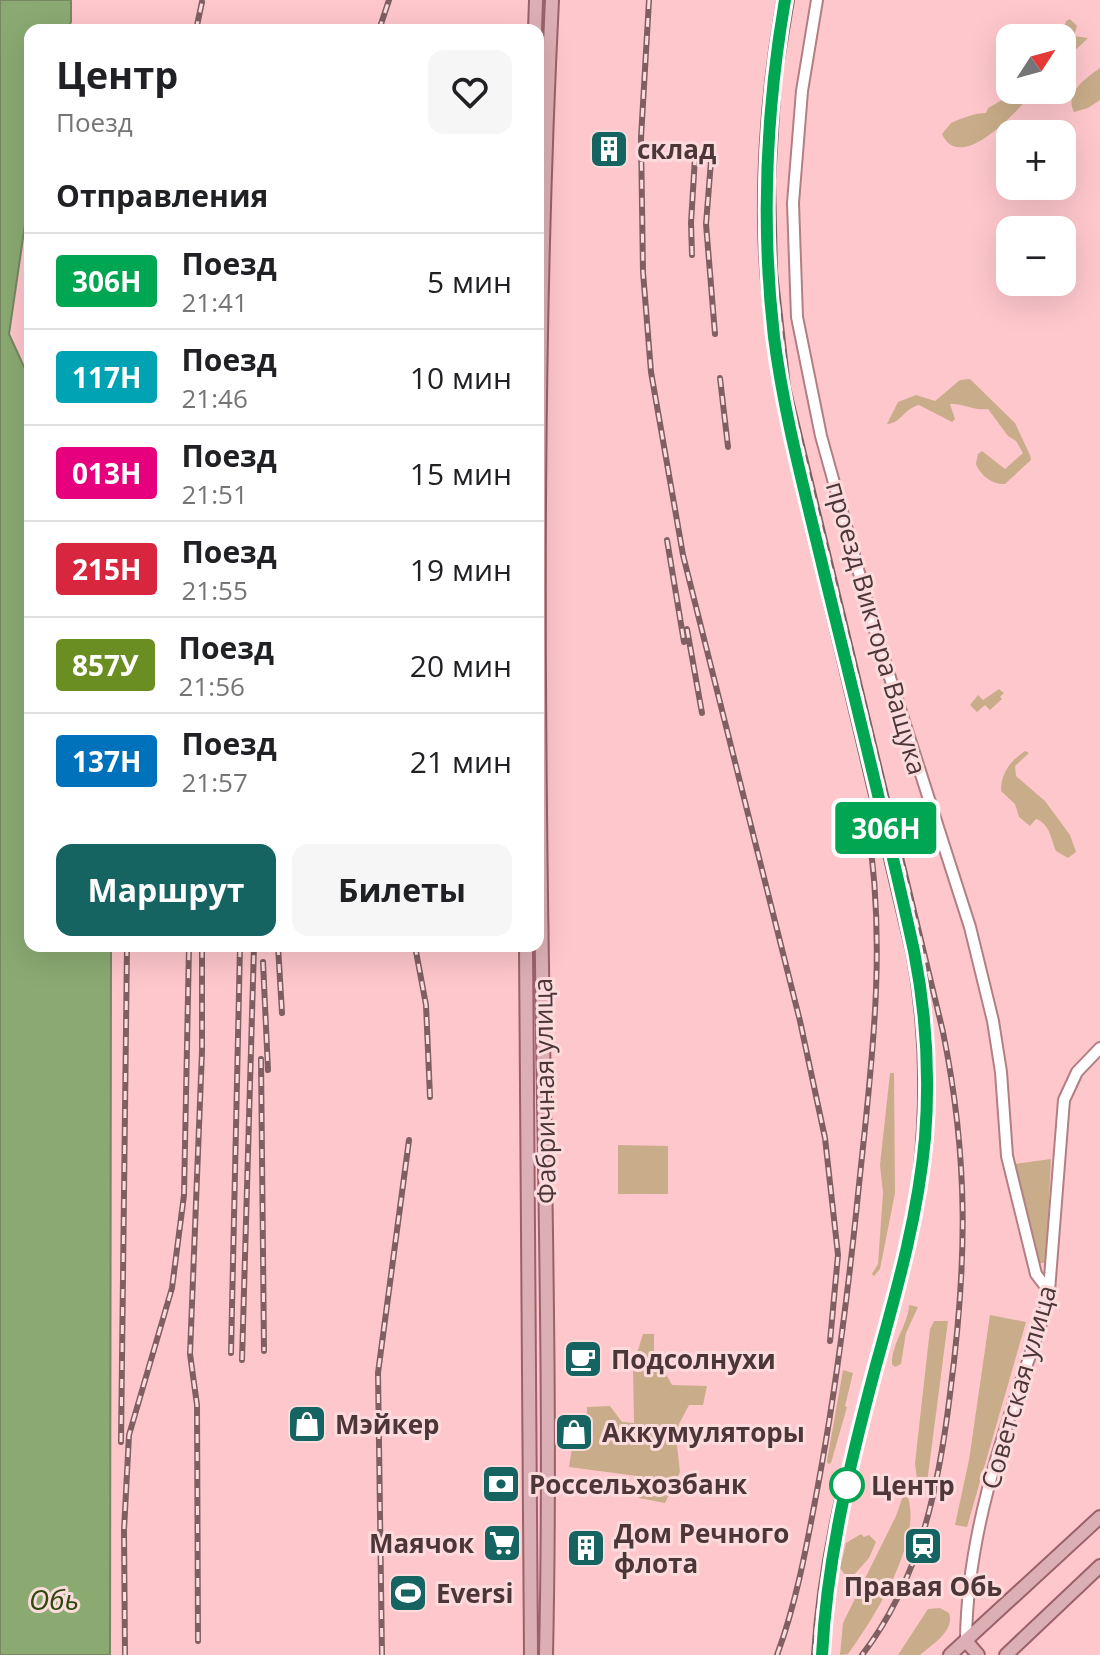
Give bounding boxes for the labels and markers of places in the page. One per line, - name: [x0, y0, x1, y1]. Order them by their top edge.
- building icon: склад: [588, 128, 630, 170]
- place label: склад: [637, 131, 716, 167]
- cafe icon: Подсолнухи: [562, 1338, 604, 1380]
- place label: Подсолнухи: [611, 1341, 776, 1377]
- shop icon: Мэйкер: [286, 1403, 328, 1445]
- place label: Мэйкер: [335, 1406, 439, 1442]
- shop icon: Аккумуляторы: [553, 1411, 595, 1453]
- place label: Аккумуляторы: [602, 1414, 805, 1450]
- bank icon: Россельхозбанк: [480, 1463, 522, 1505]
- place label: Россельхозбанк: [529, 1466, 748, 1502]
- place label: Центр: [871, 1467, 955, 1503]
- marker: Центр: [830, 1468, 864, 1502]
- place label: Дом Речного флота: [614, 1515, 789, 1581]
- supermarket icon: Маячок: [481, 1522, 523, 1564]
- place label: Маячок: [369, 1525, 475, 1561]
- station icon: Правая Обь: [902, 1525, 944, 1567]
- building icon: Дом Речного флота: [565, 1527, 607, 1569]
- place label: Правая Обь: [844, 1568, 1002, 1604]
- sports icon: Eversi: [387, 1572, 429, 1614]
- place label: Eversi: [436, 1575, 513, 1611]

